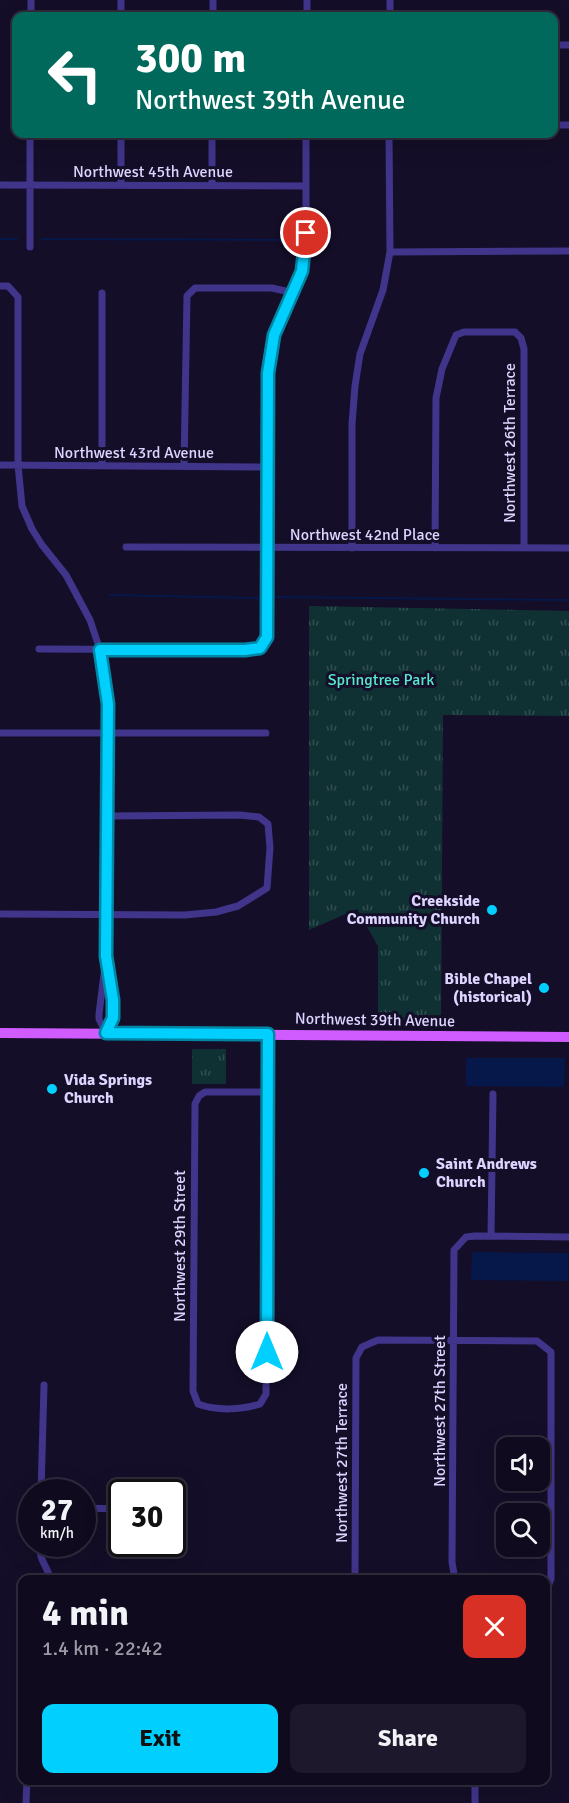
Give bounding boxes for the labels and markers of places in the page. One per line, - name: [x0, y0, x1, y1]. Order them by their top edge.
- pin: [280, 207, 331, 258]
- place label: Creekside Community Church: [347, 891, 480, 929]
- marker: Creekside Community Church: [485, 903, 499, 917]
- place label: Bible Chapel (historical): [444, 969, 532, 1007]
- marker: Bible Chapel (historical): [537, 981, 551, 995]
- place label: Vida Springs Church: [64, 1070, 152, 1108]
- marker: Vida Springs Church: [45, 1082, 59, 1096]
- place label: Saint Andrews Church: [436, 1154, 537, 1192]
- marker: Saint Andrews Church: [417, 1166, 431, 1180]

